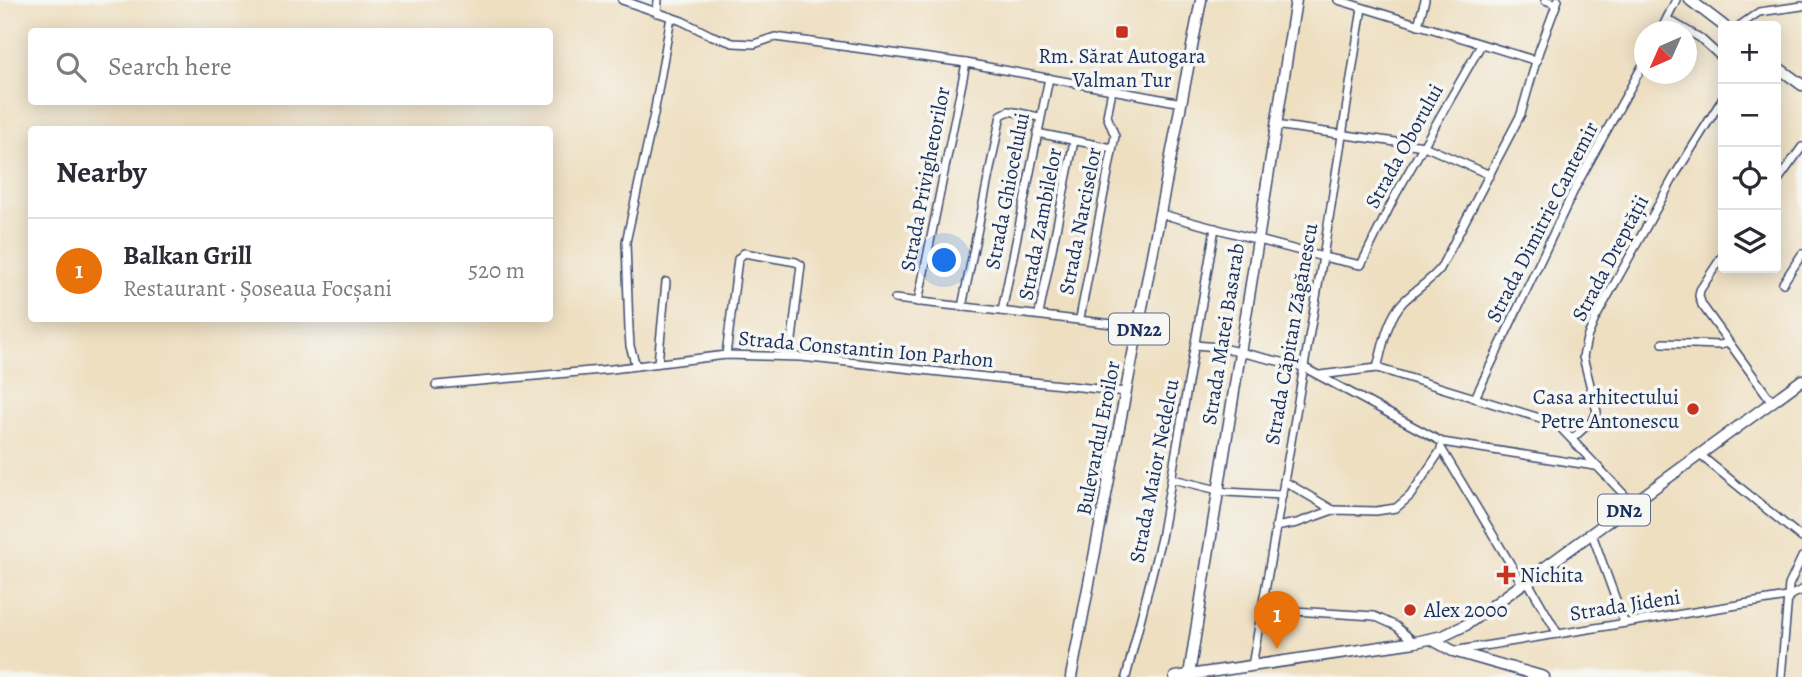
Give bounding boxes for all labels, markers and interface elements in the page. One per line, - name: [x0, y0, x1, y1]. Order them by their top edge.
- north arrow: [1634, 21, 1697, 84]
- map controls: [1718, 21, 1781, 273]
- button: +: [1718, 21, 1781, 84]
- marker: Rm. Sărat Autogara Valman Tur: [1114, 24, 1130, 40]
- search box: [28, 28, 553, 105]
- place label: Rm. Sărat Autogara Valman Tur: [1038, 42, 1206, 94]
- icon: search: [52, 48, 90, 86]
- text: Search here: [108, 49, 232, 84]
- street label: Strada Oborului: [1358, 79, 1450, 213]
- street label: Strada Privighetorilor: [893, 84, 957, 274]
- button: −: [1718, 84, 1781, 147]
- street label: Strada Ghiocelului: [978, 110, 1036, 272]
- street label: Strada Dimitrie Cantemir: [1479, 117, 1605, 327]
- street label: Strada Zambilelor: [1011, 145, 1069, 303]
- street label: Strada Narciselor: [1052, 145, 1108, 297]
- button: locate: [1718, 147, 1781, 210]
- text: Nearby: [56, 152, 147, 192]
- street label: Strada Dreptății: [1565, 190, 1655, 326]
- button: layers: [1718, 210, 1781, 273]
- street label: Strada Căpitan Zăgănescu: [1258, 220, 1324, 447]
- text: Balkan Grill: [123, 238, 252, 273]
- street label: Strada Matei Basarab: [1195, 241, 1251, 427]
- your location: [927, 243, 961, 277]
- text: 1: [75, 255, 83, 286]
- text: 520 m: [468, 255, 525, 286]
- text: Restaurant · Șoseaua Focșani: [123, 273, 392, 304]
- road number: DN22: [1109, 314, 1169, 344]
- street label: Strada Constantin Ion Parhon: [737, 324, 995, 374]
- street label: Bulevardul Eroilor: [1069, 358, 1127, 518]
- street label: Strada Maior Nedelcu: [1122, 376, 1186, 565]
- place label: Casa arhitectului Petre Antonescu: [1533, 383, 1680, 435]
- marker: Casa arhitectului Petre Antonescu: [1685, 401, 1701, 417]
- road number: DN2: [1598, 495, 1650, 526]
- place label: Nichita: [1520, 561, 1584, 589]
- marker: Nichita: [1498, 567, 1514, 583]
- street label: Strada Jideni: [1568, 582, 1682, 628]
- pin: 1: [1254, 591, 1300, 649]
- place label: Alex 2000: [1423, 596, 1508, 624]
- marker: Alex 2000: [1402, 602, 1418, 618]

